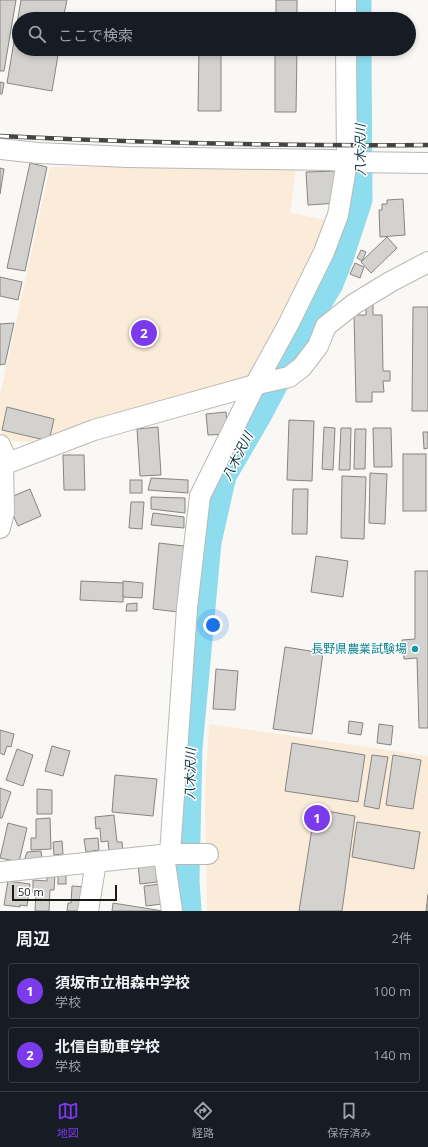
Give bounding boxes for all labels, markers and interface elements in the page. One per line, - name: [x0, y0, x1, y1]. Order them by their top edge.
- search box: [12, 12, 416, 56]
- icon: search: [26, 23, 48, 45]
- text: ここで検索: [58, 25, 133, 45]
- water label: 八木沢川: [351, 122, 369, 176]
- pin: 2: [131, 318, 157, 348]
- water label: 八木沢川: [217, 427, 258, 483]
- your location: [203, 615, 223, 635]
- place label: 長野県農業試験場: [311, 640, 407, 657]
- marker: 長野県農業試験場: [410, 644, 420, 654]
- water label: 八木沢川: [181, 746, 199, 800]
- pin: 1: [304, 803, 330, 833]
- scale bar: [12, 883, 117, 902]
- text: 50 m: [18, 884, 44, 899]
- text: 周辺: [16, 927, 50, 950]
- text: 2件: [392, 929, 412, 947]
- text: 須坂市立相森中学校: [55, 972, 190, 992]
- text: 1: [26, 982, 34, 1000]
- text: 100 m: [373, 982, 411, 1000]
- text: 学校: [55, 993, 81, 1011]
- text: 北信自動車学校: [55, 1036, 160, 1056]
- text: 2: [26, 1046, 34, 1064]
- text: 140 m: [373, 1046, 411, 1064]
- text: 学校: [55, 1057, 81, 1075]
- tab: 地図: [57, 1100, 79, 1140]
- tab: 経路: [192, 1100, 214, 1140]
- tab: 保存済み: [327, 1100, 371, 1140]

